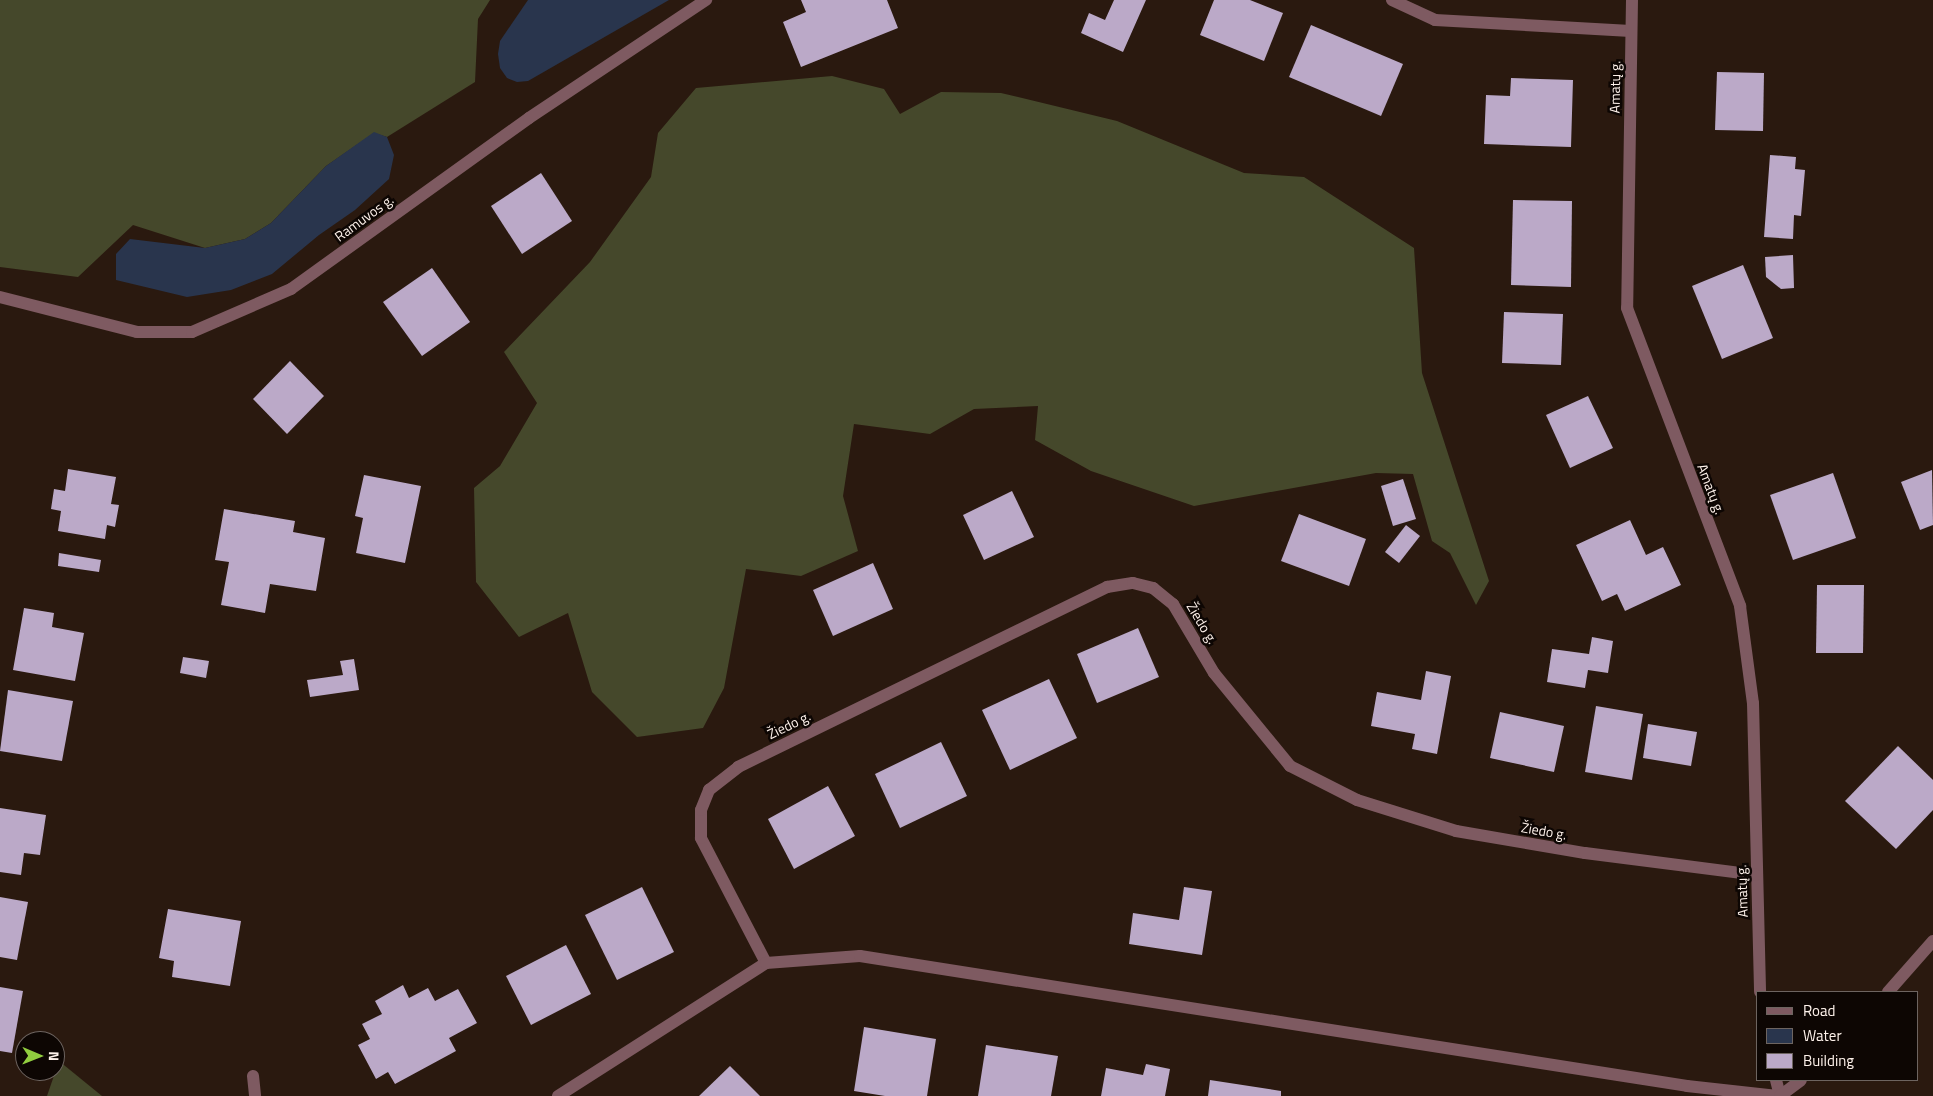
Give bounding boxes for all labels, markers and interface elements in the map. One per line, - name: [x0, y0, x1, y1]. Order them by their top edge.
- street label: Amatų g.: [1606, 61, 1624, 113]
- street label: Ramuvos g.: [331, 191, 397, 245]
- street label: Amatų g.: [1694, 461, 1728, 517]
- street label: Žiedo g.: [1183, 599, 1221, 647]
- street label: Žiedo g.: [765, 707, 813, 743]
- street label: Žiedo g.: [1520, 819, 1568, 843]
- street label: Amatų g.: [1733, 864, 1751, 918]
- legend: [1756, 991, 1918, 1081]
- text: Road: [1803, 999, 1835, 1022]
- text: Water: [1803, 1024, 1842, 1047]
- north arrow: [15, 1031, 65, 1081]
- text: Building: [1803, 1049, 1854, 1072]
- text: N: [44, 1051, 65, 1061]

